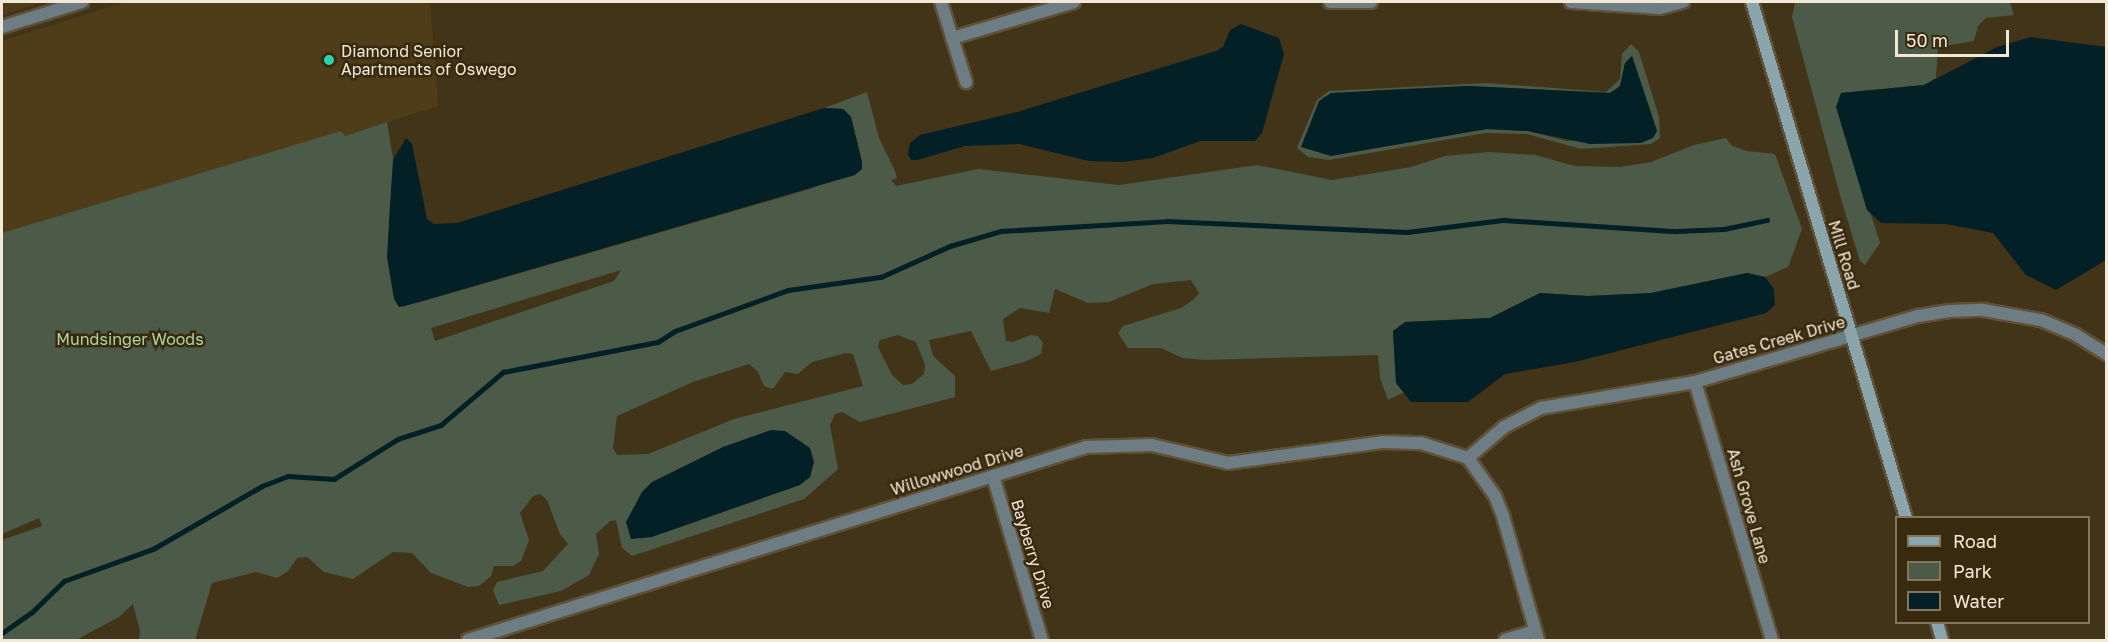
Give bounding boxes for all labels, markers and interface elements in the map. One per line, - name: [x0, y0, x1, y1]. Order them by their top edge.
- scale bar: [1898, 18, 2012, 56]
- text: 50 m: [1906, 29, 1948, 51]
- place label: Diamond Senior Apartments of Oswego: [341, 41, 517, 79]
- marker: Diamond Senior Apartments of Oswego: [322, 53, 336, 67]
- street label: Mill Road: [1824, 218, 1864, 292]
- street label: Gates Creek Drive: [1711, 312, 1847, 368]
- park label: Mundsinger Woods: [56, 329, 204, 349]
- street label: Willowwood Drive: [888, 441, 1026, 499]
- street label: Ash Grove Lane: [1723, 446, 1775, 566]
- street label: Bayberry Drive: [1007, 497, 1059, 611]
- legend: [1895, 516, 2090, 624]
- text: Road: [1953, 530, 1997, 552]
- text: Park: [1953, 560, 1992, 582]
- text: Water: [1953, 590, 2004, 612]

